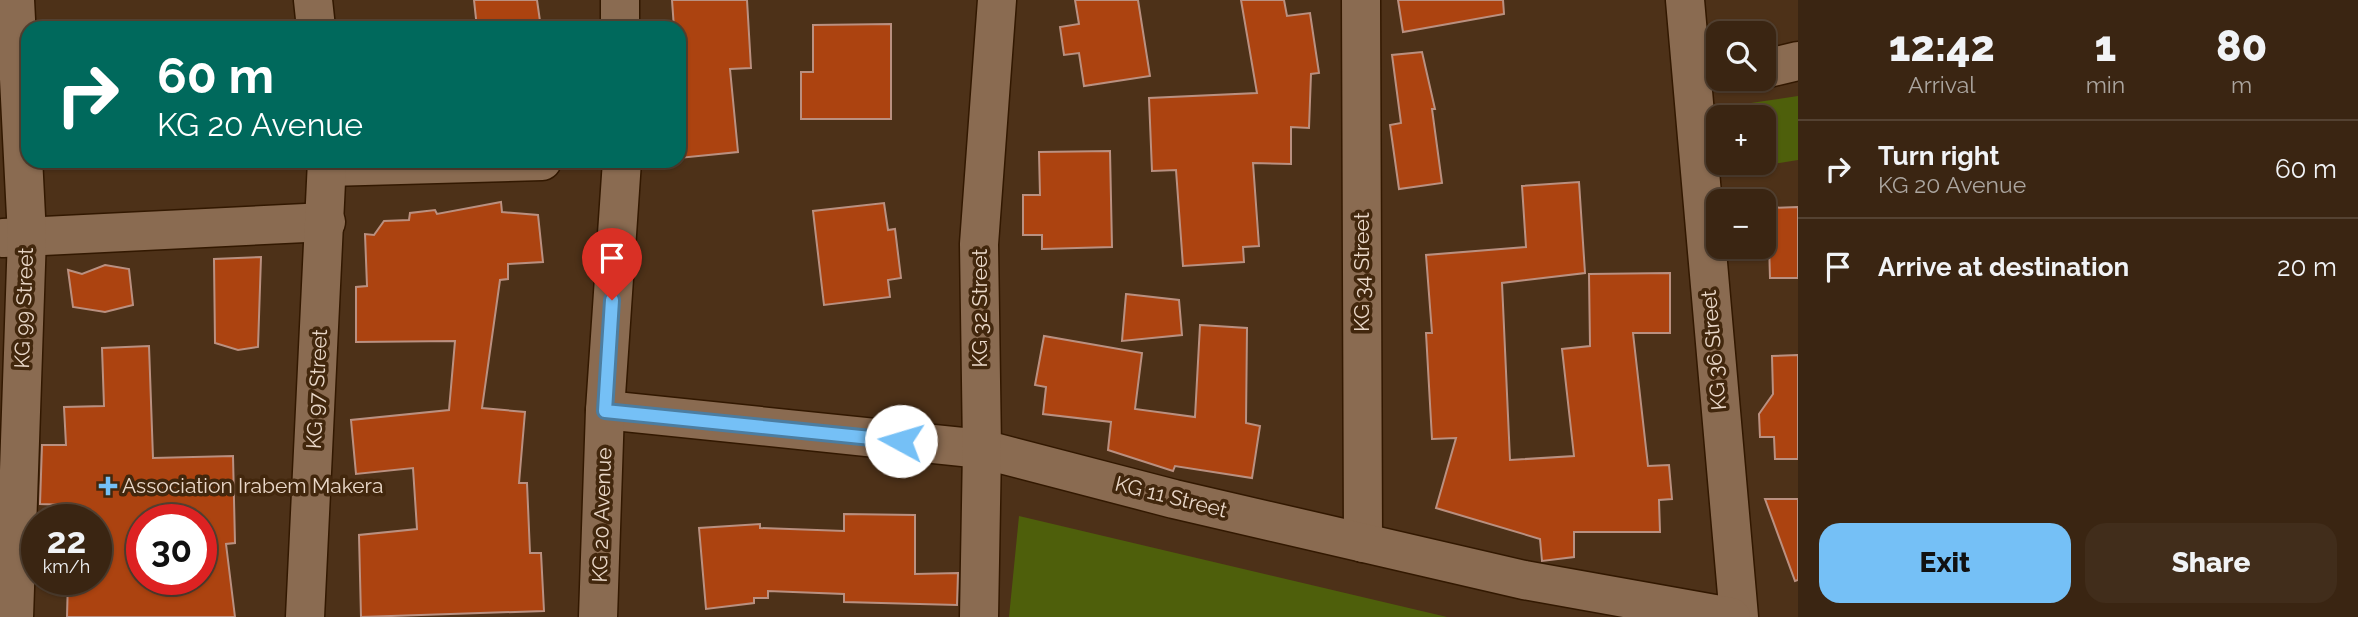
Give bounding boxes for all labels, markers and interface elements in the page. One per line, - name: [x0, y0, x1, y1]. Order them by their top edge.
- map controls: [1706, 21, 1776, 259]
- button: search: [1706, 21, 1776, 91]
- text: 12:42: [1889, 22, 1995, 71]
- text: 1: [2095, 22, 2116, 71]
- text: 80: [2216, 22, 2267, 71]
- text: 60 m: [157, 47, 274, 104]
- icon: right: [42, 49, 133, 140]
- text: Arrival: [1908, 71, 1976, 98]
- text: min: [2086, 71, 2125, 98]
- text: m: [2231, 71, 2252, 98]
- button: +: [1706, 105, 1776, 175]
- text: KG 20 Avenue: [157, 106, 363, 143]
- text: Turn right: [1878, 141, 1999, 171]
- icon: right: [1819, 150, 1857, 188]
- text: 60 m: [2275, 154, 2337, 184]
- text: KG 20 Avenue: [1878, 171, 2026, 198]
- button: −: [1706, 189, 1776, 259]
- street label: KG 34 Street: [1349, 212, 1374, 332]
- pin: [582, 228, 642, 300]
- icon: arrive: [593, 239, 631, 277]
- street label: KG 99 Street: [9, 247, 38, 369]
- icon: arrive: [1819, 248, 1857, 286]
- street label: KG 32 Street: [967, 249, 992, 367]
- text: Arrive at destination: [1878, 252, 2129, 282]
- text: 20 m: [2277, 252, 2337, 282]
- street label: KG 36 Street: [1696, 289, 1731, 411]
- street label: KG 97 Street: [301, 328, 332, 450]
- position arrow: [864, 404, 938, 478]
- street label: KG 20 Avenue: [587, 447, 616, 583]
- street label: KG 11 Street: [1112, 471, 1230, 523]
- place label: Association Irabem Makera: [122, 473, 383, 498]
- marker: Association Irabem Makera: [100, 478, 116, 494]
- speed limit sign: 30: [126, 504, 217, 595]
- text: 22: [47, 520, 86, 561]
- button: Exit: [1819, 523, 2071, 603]
- button: Share: [2085, 523, 2337, 603]
- text: km/h: [43, 556, 90, 577]

